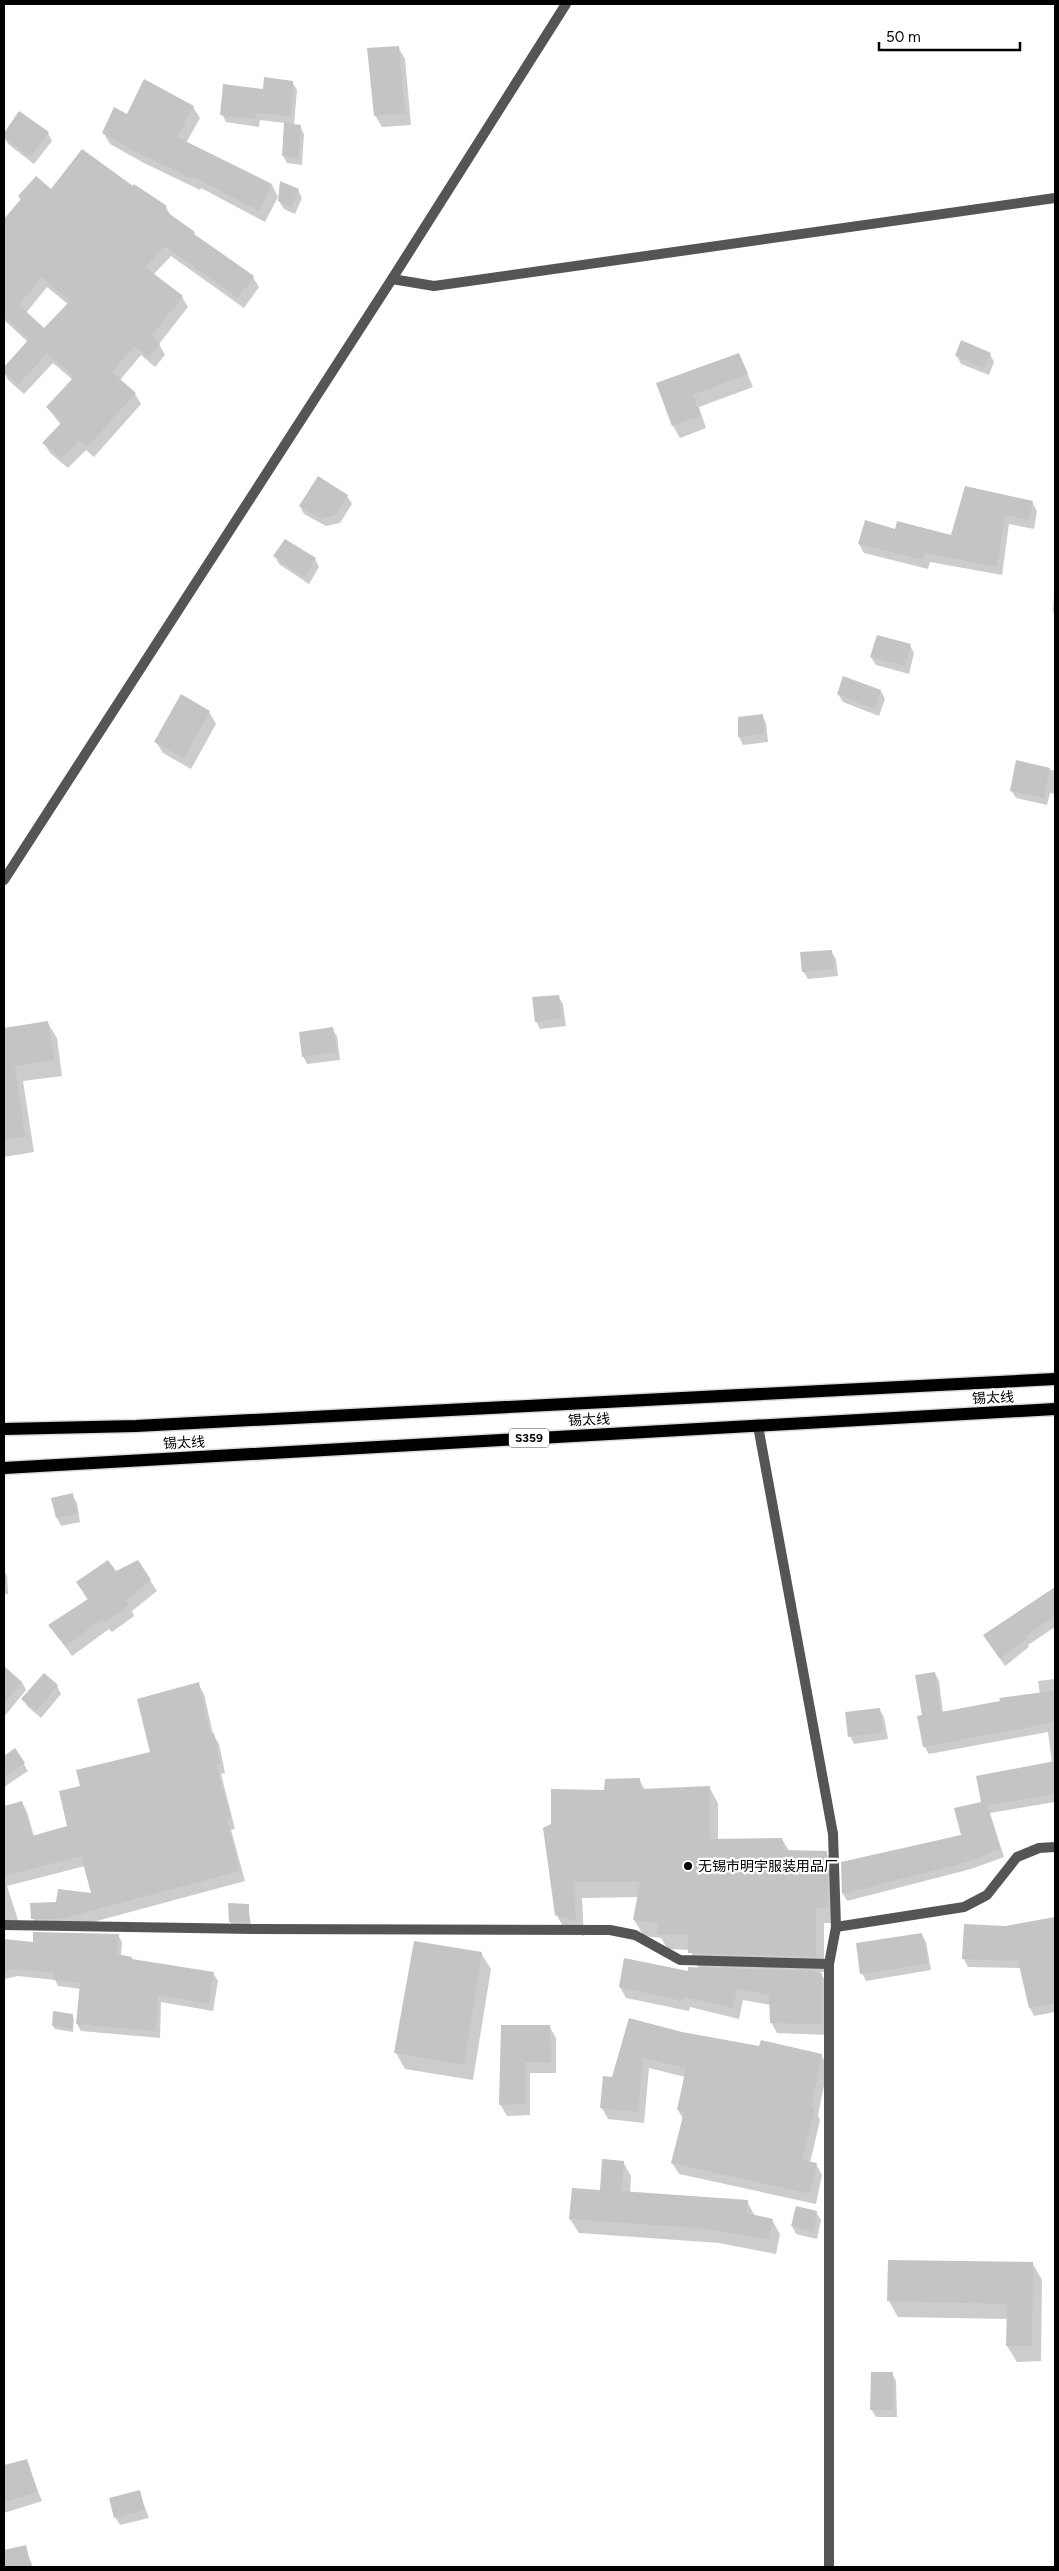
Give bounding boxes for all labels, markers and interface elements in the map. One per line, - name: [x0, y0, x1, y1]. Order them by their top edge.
- scale bar: [879, 20, 1020, 52]
- text: 50 m: [886, 28, 921, 46]
- street label: 锡太线: [972, 1388, 1014, 1408]
- street label: 锡太线: [568, 1410, 610, 1430]
- road number: S359: [509, 1429, 549, 1448]
- street label: 锡太线: [163, 1433, 205, 1453]
- place label: 无锡市明宇服装用品厂: [698, 1858, 838, 1875]
- marker: 无锡市明宇服装用品厂: [682, 1860, 694, 1872]

